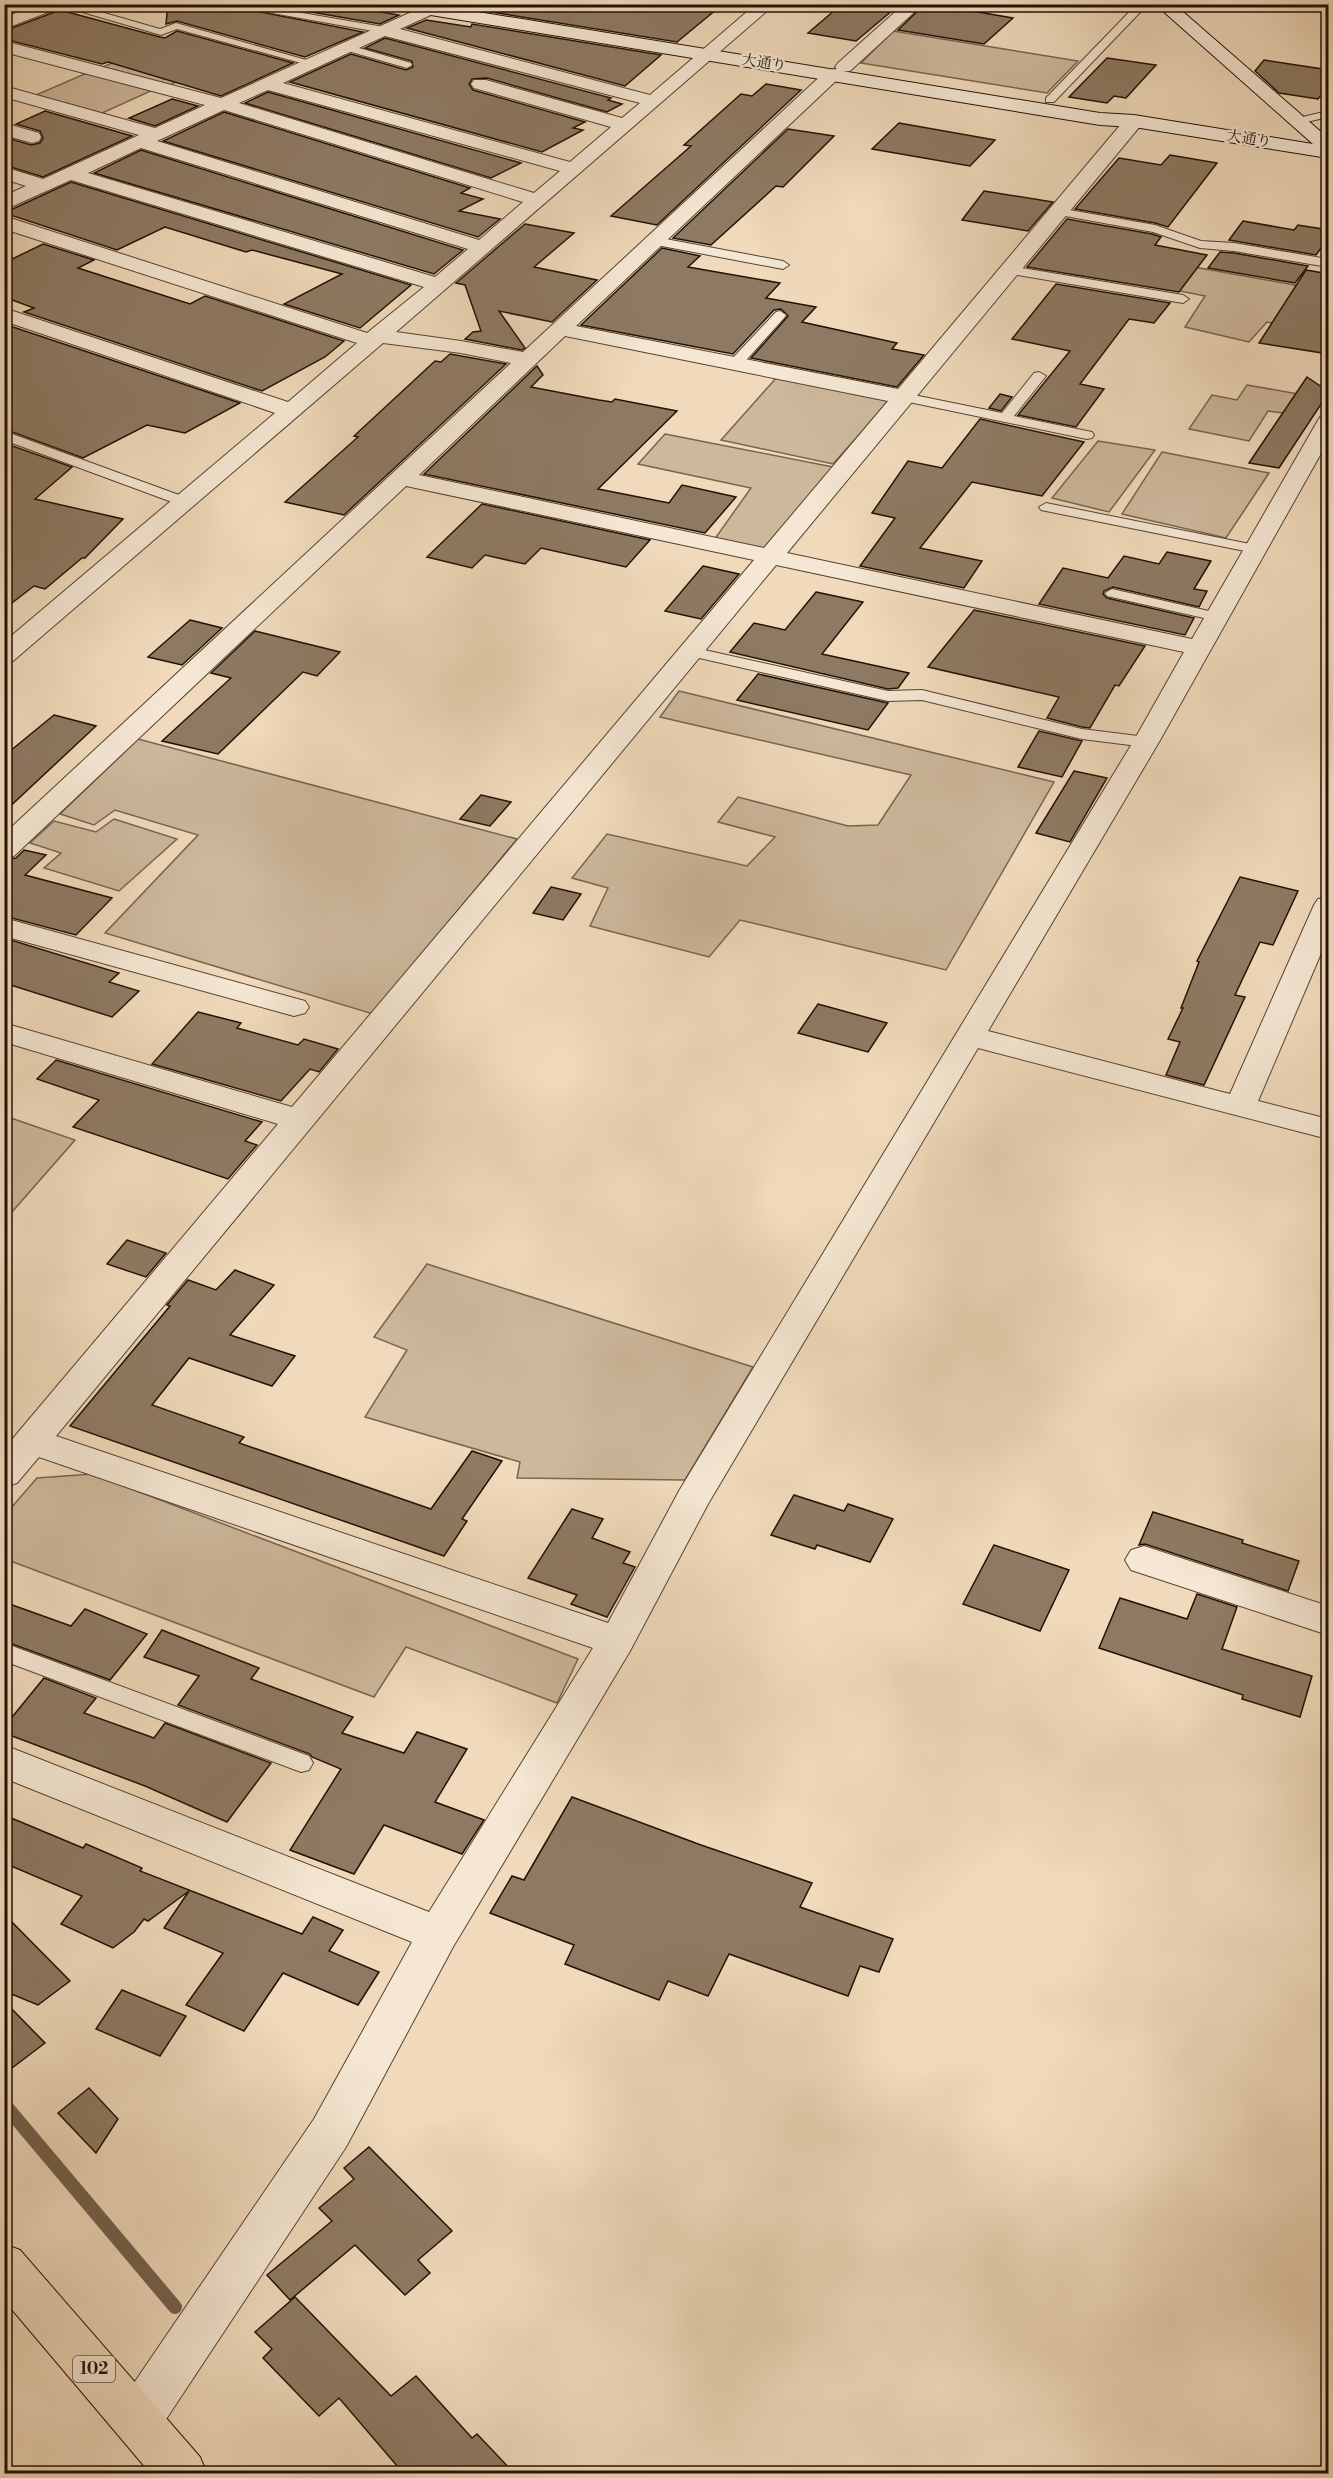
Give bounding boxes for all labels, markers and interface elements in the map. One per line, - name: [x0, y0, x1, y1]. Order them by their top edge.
- street label: 大通り: [740, 50, 788, 76]
- street label: 大通り: [1225, 126, 1273, 152]
- road number: 102: [73, 2356, 115, 2382]

